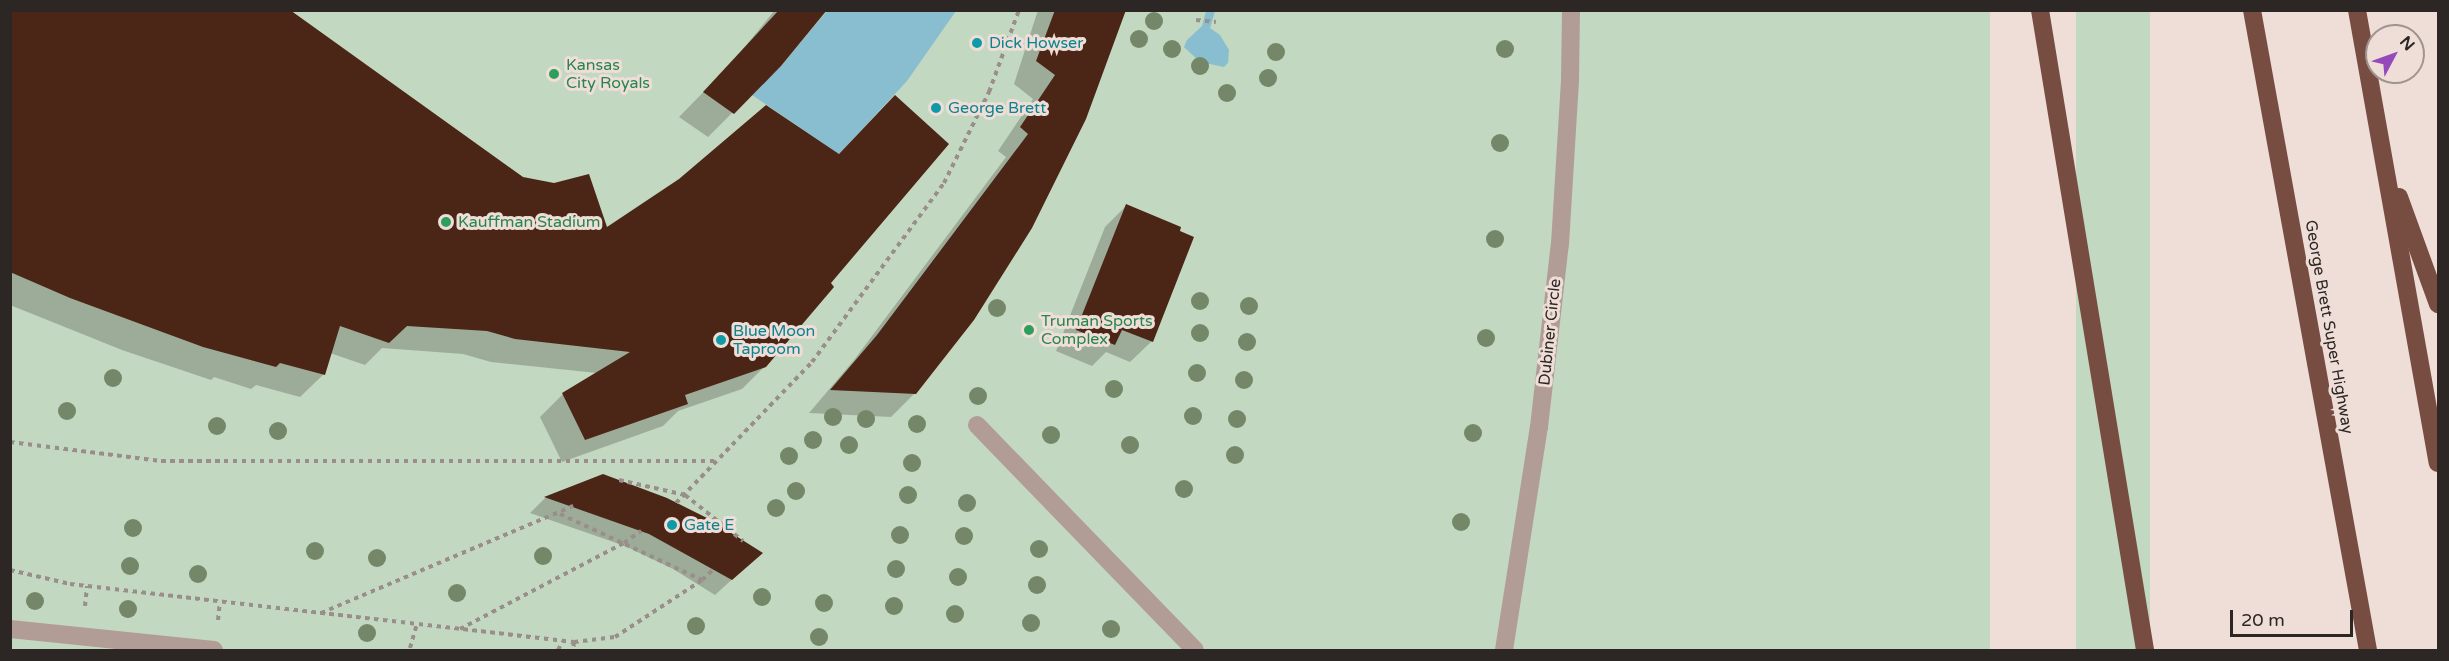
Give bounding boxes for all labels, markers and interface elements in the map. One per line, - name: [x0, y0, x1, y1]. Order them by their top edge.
- north arrow: [2365, 24, 2425, 84]
- text: N: [2395, 32, 2419, 55]
- place label: Dick Howser: [989, 33, 1083, 53]
- marker: Dick Howser: [970, 36, 984, 50]
- place label: Kansas City Royals: [566, 55, 650, 93]
- marker: Kansas City Royals: [547, 67, 561, 81]
- place label: George Brett: [948, 98, 1046, 118]
- marker: George Brett: [929, 101, 943, 115]
- place label: Kauffman Stadium: [458, 212, 600, 232]
- marker: Kauffman Stadium: [439, 215, 453, 229]
- street label: George Brett Super Highway: [2301, 219, 2357, 435]
- street label: Dubiner Circle: [1535, 278, 1565, 386]
- place label: Truman Sports Complex: [1041, 311, 1153, 349]
- place label: Blue Moon Taproom: [733, 321, 815, 359]
- marker: Truman Sports Complex: [1022, 323, 1036, 337]
- marker: Blue Moon Taproom: [714, 333, 728, 347]
- place label: Gate E: [684, 515, 734, 535]
- marker: Gate E: [665, 518, 679, 532]
- scale bar: [2233, 598, 2356, 636]
- text: 20 m: [2241, 609, 2285, 631]

